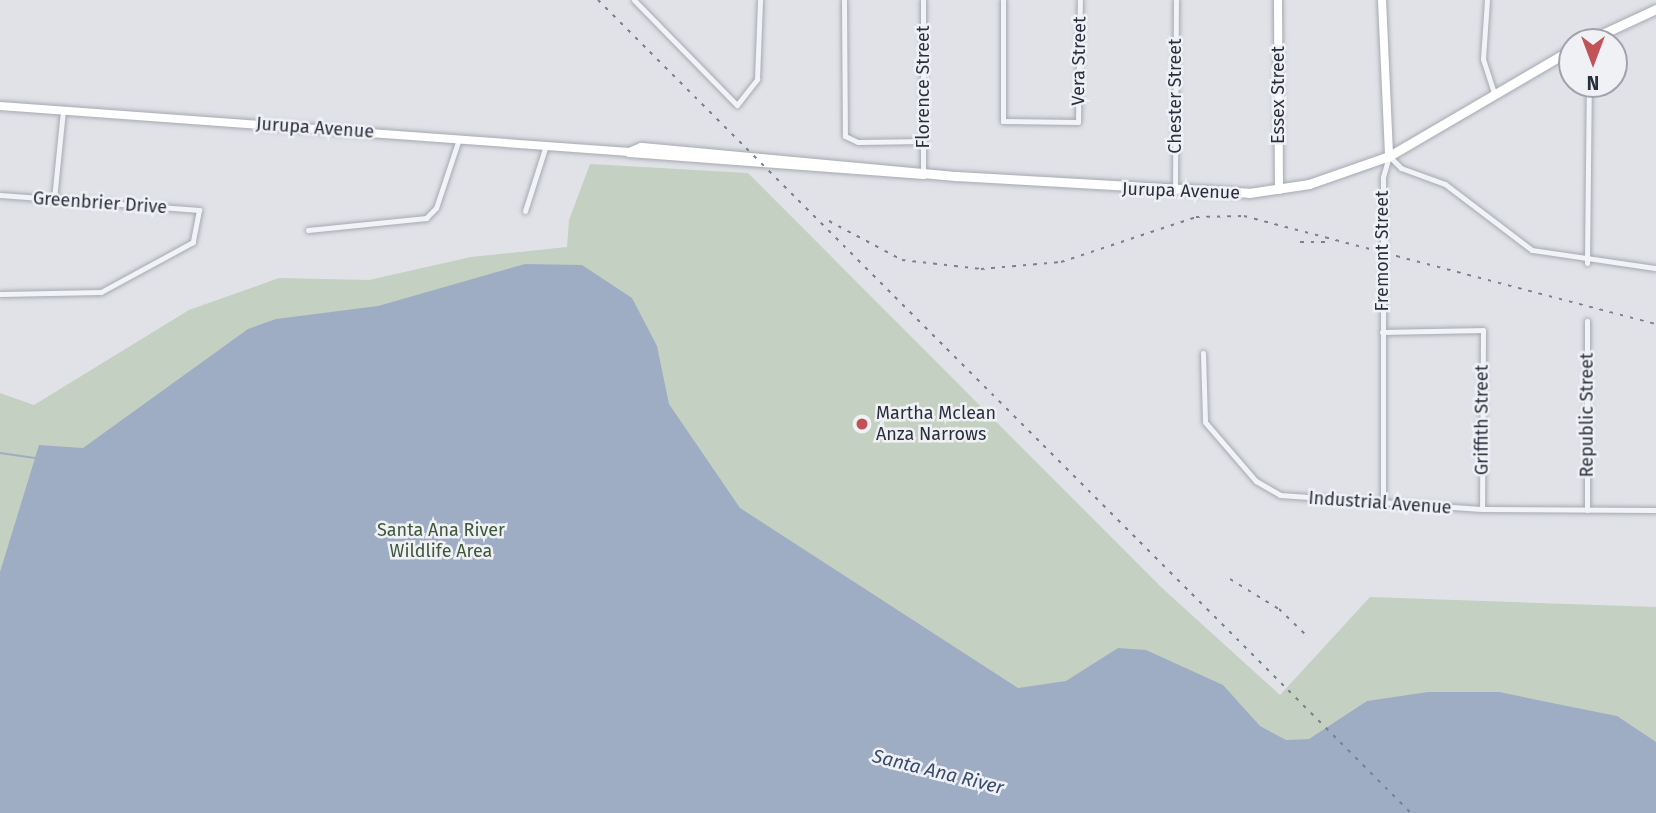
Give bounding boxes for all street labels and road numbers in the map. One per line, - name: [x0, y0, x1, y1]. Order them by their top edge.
- street label: Vera Street: [1067, 16, 1091, 106]
- street label: Florence Street: [912, 26, 934, 148]
- street label: Chester Street: [1164, 38, 1186, 154]
- street label: Essex Street: [1267, 46, 1289, 144]
- street label: Jurupa Avenue: [255, 113, 375, 143]
- street label: Jurupa Avenue: [1122, 178, 1240, 204]
- street label: Greenbrier Drive: [32, 188, 168, 218]
- street label: Fremont Street: [1371, 190, 1393, 312]
- street label: Republic Street: [1576, 353, 1598, 477]
- street label: Griffith Street: [1471, 365, 1493, 475]
- street label: Industrial Avenue: [1308, 487, 1452, 519]

